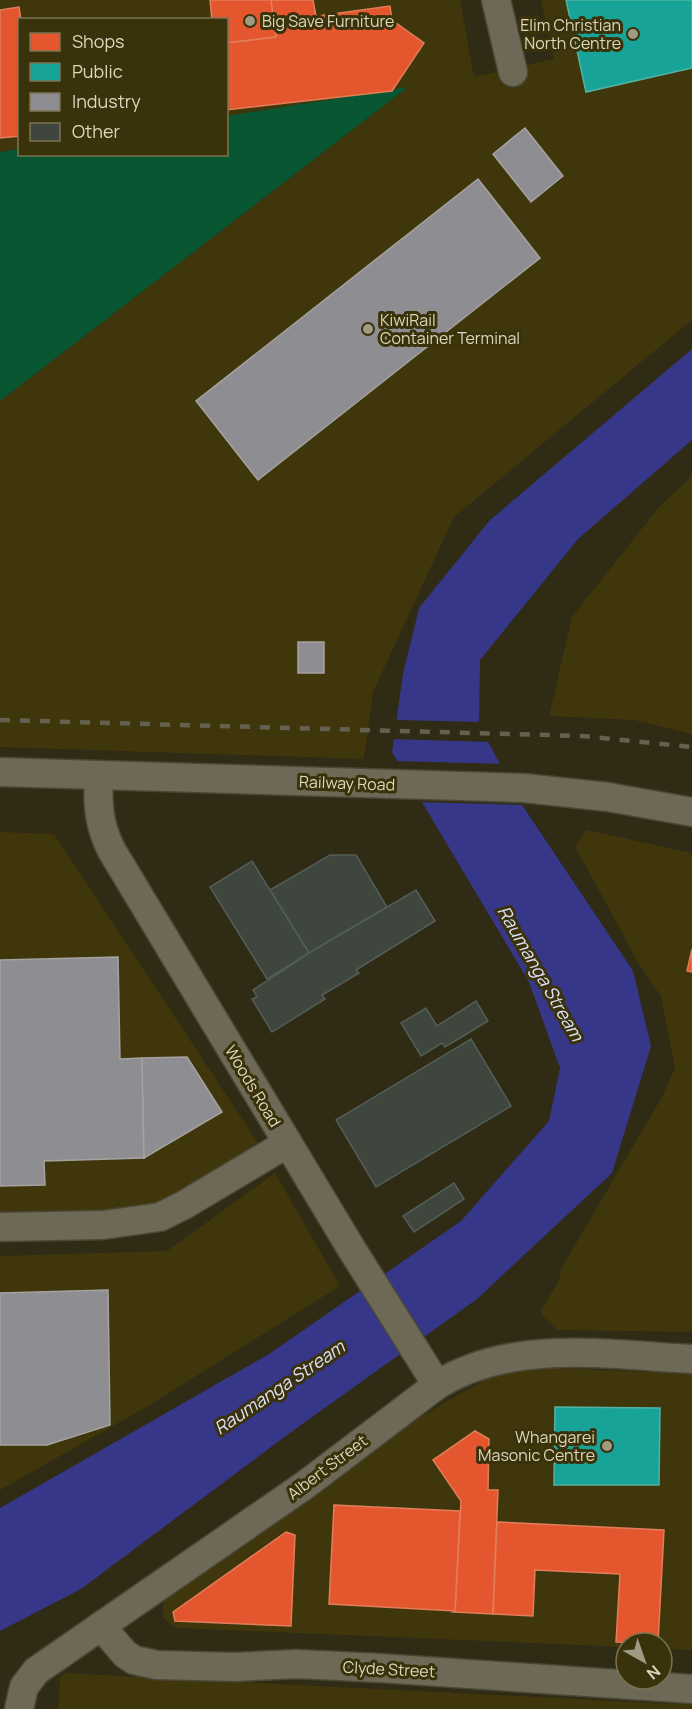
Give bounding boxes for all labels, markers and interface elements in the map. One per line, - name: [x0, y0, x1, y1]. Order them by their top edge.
- place label: Big Save Furniture: [262, 10, 394, 32]
- marker: Big Save Furniture: [243, 14, 257, 28]
- place label: Elim Christian North Centre: [520, 14, 621, 54]
- legend: [18, 18, 228, 156]
- marker: Elim Christian North Centre: [626, 27, 640, 41]
- text: Shops: [72, 29, 124, 53]
- text: Public: [72, 59, 123, 83]
- text: Industry: [72, 89, 141, 113]
- text: Other: [72, 119, 120, 143]
- place label: KiwiRail Container Terminal: [380, 309, 520, 349]
- marker: KiwiRail Container Terminal: [361, 322, 375, 336]
- street label: Railway Road: [299, 770, 395, 796]
- water label: Raumanga Stream: [492, 901, 590, 1047]
- street label: Woods Road: [220, 1041, 286, 1131]
- water label: Raumanga Stream: [209, 1333, 350, 1440]
- place label: Whangarei Masonic Centre: [478, 1426, 595, 1466]
- street label: Albert Street: [282, 1430, 372, 1504]
- marker: Whangarei Masonic Centre: [600, 1439, 614, 1453]
- north arrow: [614, 1631, 674, 1691]
- street label: Clyde Street: [342, 1656, 436, 1682]
- text: N: [642, 1660, 665, 1685]

